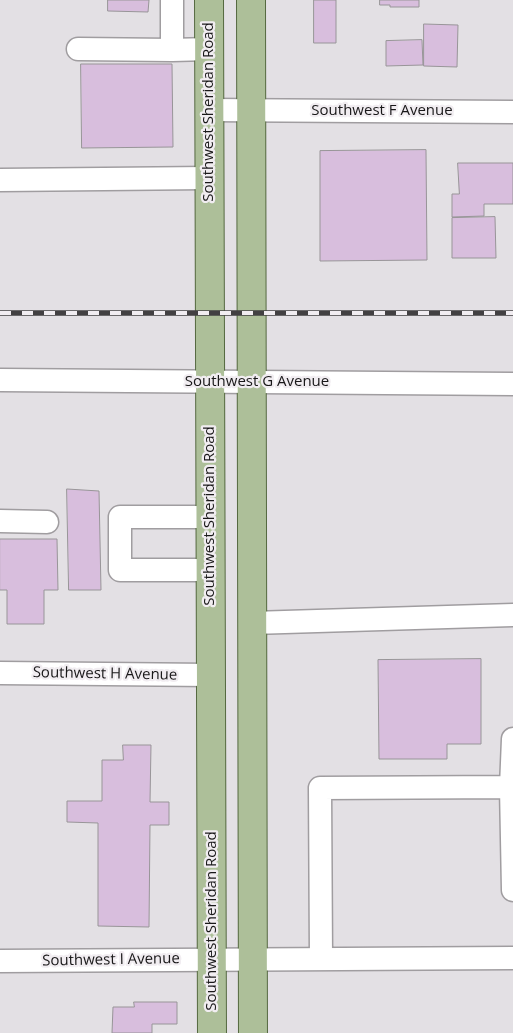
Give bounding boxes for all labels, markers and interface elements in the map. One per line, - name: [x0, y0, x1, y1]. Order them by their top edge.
- street label: Southwest Sheridan Road: [200, 22, 218, 202]
- street label: Southwest F Avenue: [311, 102, 453, 120]
- street label: Southwest G Avenue: [185, 373, 329, 391]
- street label: Southwest Sheridan Road: [201, 426, 219, 606]
- street label: Southwest H Avenue: [33, 664, 177, 684]
- street label: Southwest Sheridan Road: [203, 831, 221, 1011]
- street label: Southwest I Avenue: [42, 950, 180, 970]

